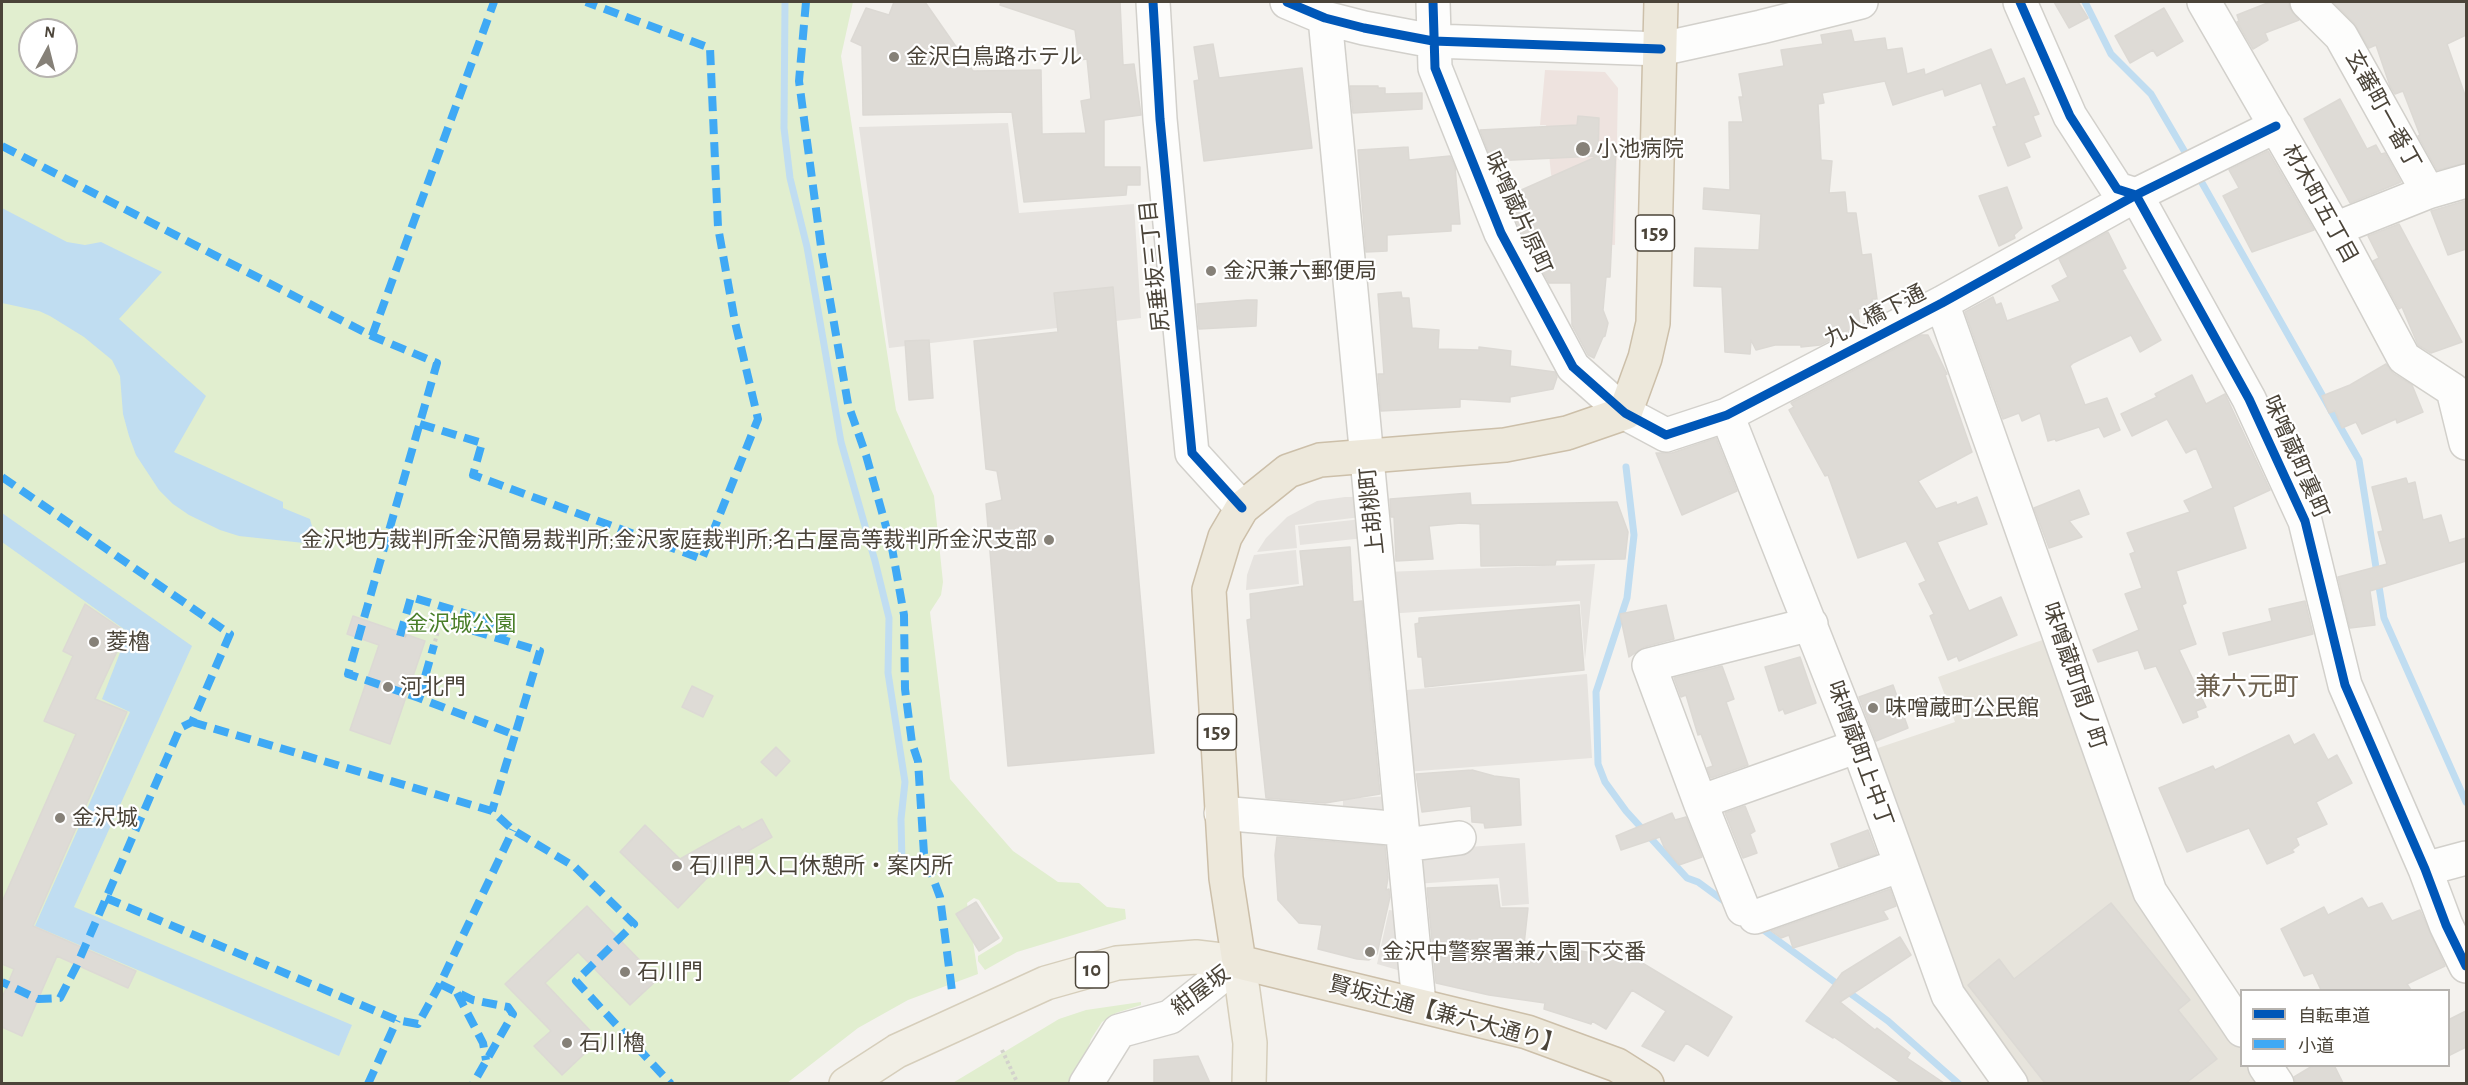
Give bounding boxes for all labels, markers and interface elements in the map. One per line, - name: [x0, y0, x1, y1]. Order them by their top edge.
- north arrow: [18, 18, 78, 78]
- text: N: [43, 24, 56, 41]
- place label: 金沢白鳥路ホテル: [906, 44, 1082, 70]
- street label: 玄蕃町一番丁: [2339, 46, 2427, 174]
- marker: 金沢白鳥路ホテル: [887, 50, 901, 64]
- place label: 小池病院: [1596, 136, 1684, 162]
- marker: 小池病院: [1574, 140, 1592, 158]
- street label: 材木町五丁目: [2276, 140, 2364, 268]
- street label: 味噌蔵片原町: [1478, 148, 1558, 278]
- street label: 尻垂坂三丁目: [1135, 199, 1175, 333]
- road number: 159: [1636, 215, 1674, 251]
- place label: 金沢兼六郵便局: [1223, 258, 1377, 284]
- marker: 金沢兼六郵便局: [1204, 264, 1218, 278]
- street label: 九人橋下通: [1820, 279, 1930, 353]
- street label: 味噌蔵町裏町: [2257, 391, 2335, 523]
- street label: 上胡桃町: [1354, 466, 1390, 556]
- place label: 金沢地方裁判所金沢簡易裁判所;金沢家庭裁判所;名古屋高等裁判所金沢支部: [301, 527, 1037, 553]
- marker: 金沢地方裁判所金沢簡易裁判所;金沢家庭裁判所;名古屋高等裁判所金沢支部: [1042, 533, 1056, 547]
- street label: 味噌蔵町間ノ町: [2036, 599, 2112, 753]
- park label: 金沢城公園: [406, 611, 516, 637]
- place label: 菱櫓: [106, 629, 150, 655]
- marker: 菱櫓: [87, 635, 101, 649]
- district label: 兼六元町: [2195, 671, 2299, 703]
- place label: 河北門: [400, 674, 466, 700]
- street label: 味噌蔵町上中丁: [1821, 677, 1899, 831]
- marker: 河北門: [381, 680, 395, 694]
- place label: 味噌蔵町公民館: [1885, 695, 2039, 721]
- marker: 味噌蔵町公民館: [1866, 701, 1880, 715]
- road number: 159: [1198, 714, 1236, 750]
- place label: 金沢城: [72, 805, 138, 831]
- marker: 金沢城: [53, 811, 67, 825]
- place label: 石川門入口休憩所・案内所: [689, 853, 953, 879]
- marker: 石川門入口休憩所・案内所: [670, 859, 684, 873]
- place label: 金沢中警察署兼六園下交番: [1382, 939, 1646, 965]
- marker: 金沢中警察署兼六園下交番: [1363, 945, 1377, 959]
- road number: 10: [1076, 952, 1108, 988]
- place label: 石川門: [637, 959, 703, 985]
- street label: 紺屋坂: [1167, 961, 1235, 1021]
- marker: 石川門: [618, 965, 632, 979]
- street label: 賢坂辻通【兼六大通り】: [1326, 971, 1566, 1059]
- legend: [2240, 989, 2450, 1067]
- text: 自転車道: [2298, 1008, 2370, 1026]
- place label: 石川櫓: [579, 1030, 645, 1056]
- marker: 石川櫓: [560, 1036, 574, 1050]
- text: 小道: [2298, 1038, 2334, 1056]

